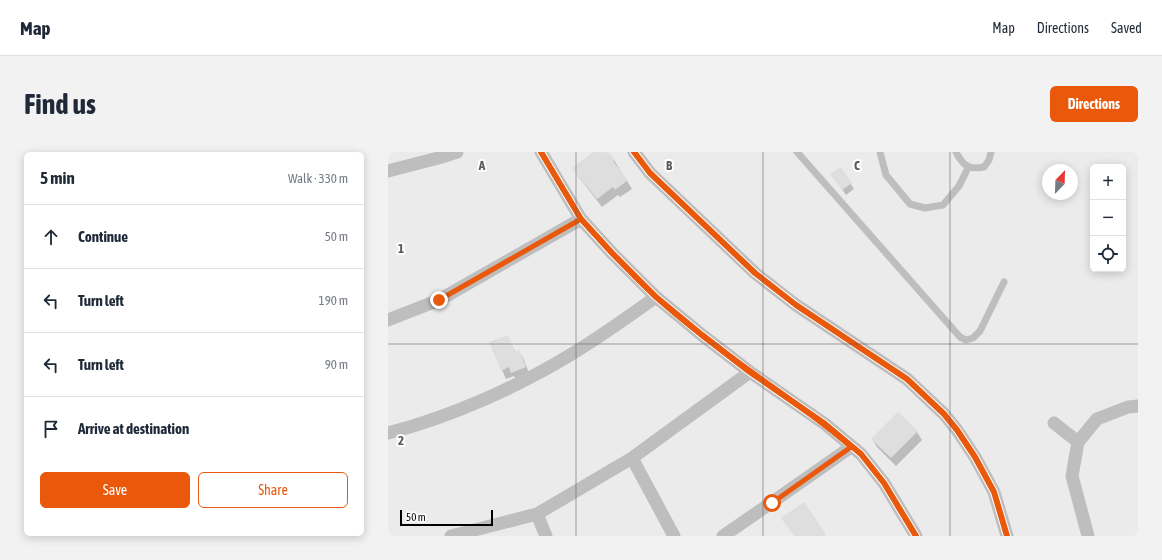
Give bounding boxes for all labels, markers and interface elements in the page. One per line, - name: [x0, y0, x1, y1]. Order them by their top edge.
- text: Map: [20, 17, 51, 39]
- text: Map: [992, 20, 1015, 36]
- text: Directions: [1037, 20, 1089, 36]
- text: Saved: [1111, 20, 1142, 36]
- button: Directions: [1050, 86, 1138, 122]
- text: Find us: [24, 88, 96, 120]
- text: A: [478, 158, 486, 173]
- text: B: [666, 158, 673, 173]
- text: C: [854, 158, 860, 173]
- north arrow: [1042, 164, 1078, 200]
- map controls: [1090, 164, 1126, 272]
- button: +: [1090, 164, 1126, 200]
- text: 5 min: [40, 168, 75, 188]
- text: Walk · 330 m: [288, 171, 348, 186]
- button: −: [1090, 200, 1126, 236]
- icon: ahead: [40, 226, 62, 248]
- text: Continue: [78, 228, 128, 245]
- text: 50 m: [325, 229, 348, 244]
- button: locate: [1090, 236, 1126, 272]
- text: 1: [398, 241, 404, 256]
- icon: left: [40, 290, 62, 312]
- route end: [430, 291, 448, 309]
- text: Turn left: [78, 292, 124, 309]
- text: 190 m: [319, 293, 348, 308]
- icon: left: [40, 354, 62, 376]
- text: Turn left: [78, 356, 124, 373]
- text: 90 m: [325, 357, 348, 372]
- icon: arrive: [40, 418, 62, 440]
- text: Arrive at destination: [78, 420, 189, 437]
- text: 2: [398, 433, 404, 448]
- button: Save: [40, 472, 190, 508]
- button: Share: [198, 472, 348, 508]
- route start: [763, 494, 781, 512]
- scale bar: [400, 508, 493, 527]
- text: 50 m: [406, 511, 426, 523]

